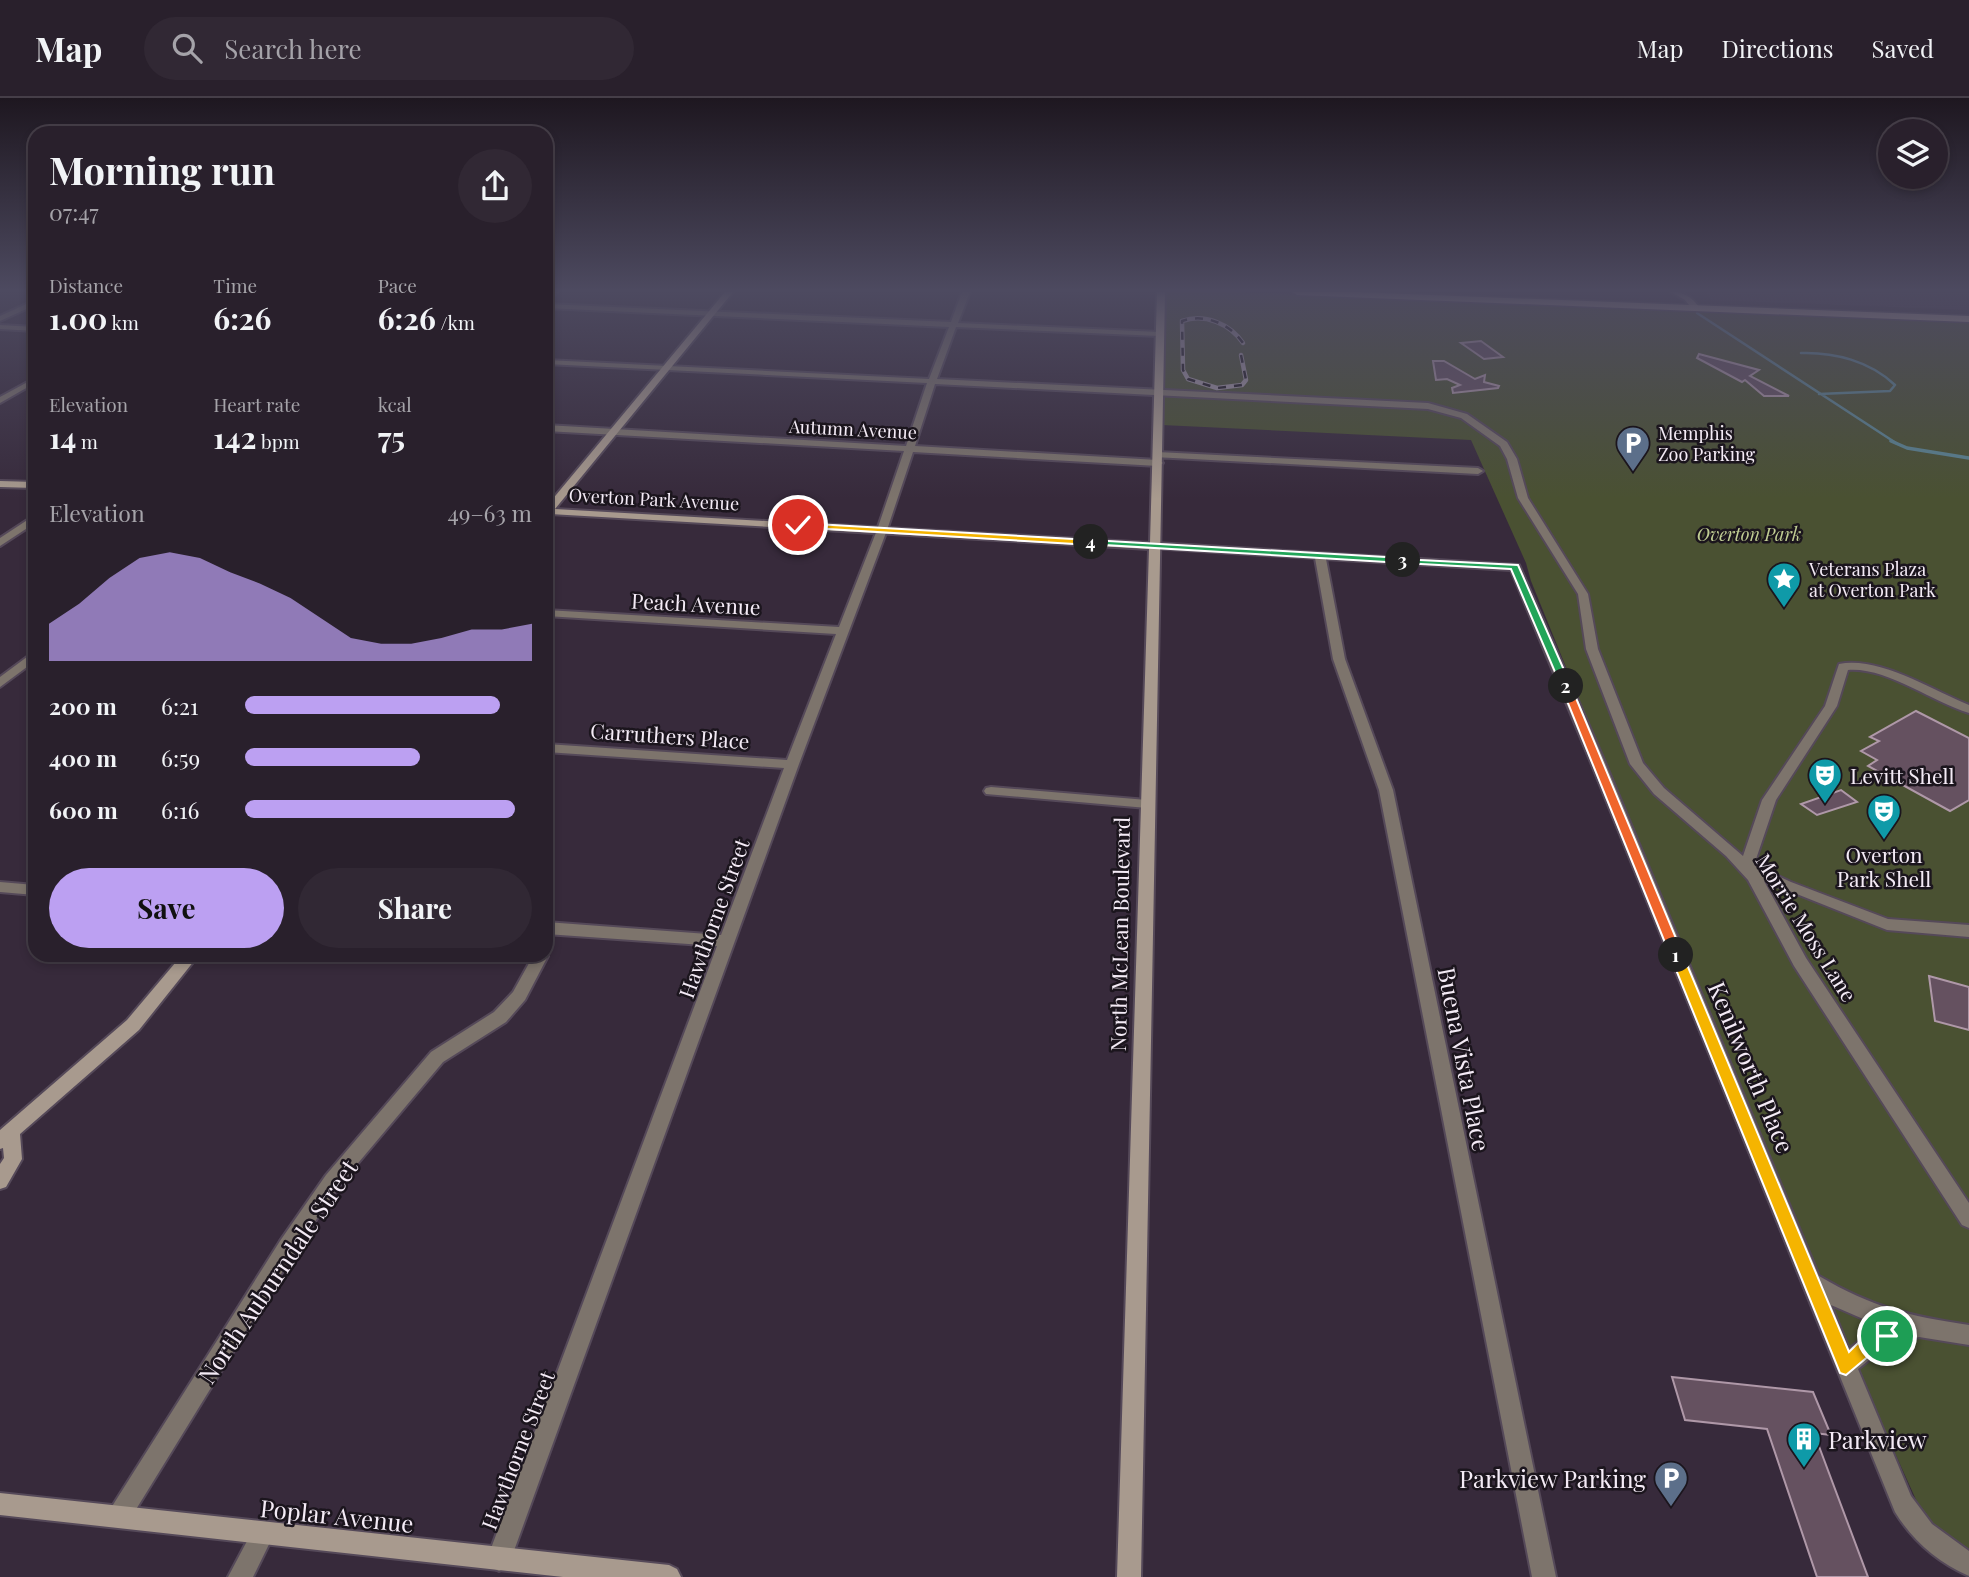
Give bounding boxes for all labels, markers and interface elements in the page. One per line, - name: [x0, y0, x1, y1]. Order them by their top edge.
- search box: [144, 17, 634, 80]
- text: Map: [35, 26, 102, 70]
- icon: search: [168, 29, 206, 67]
- text: Search here: [224, 31, 362, 66]
- text: Map: [1637, 32, 1683, 64]
- text: Directions: [1721, 32, 1834, 64]
- text: Saved: [1872, 32, 1934, 64]
- map controls: [1878, 119, 1948, 189]
- button: layers: [1878, 119, 1948, 189]
- text: Morning run: [49, 144, 275, 195]
- button: share: [458, 149, 532, 223]
- text: 07:47: [49, 196, 99, 227]
- text: Distance: [49, 272, 123, 298]
- text: Time: [213, 272, 257, 298]
- text: Pace: [378, 272, 417, 298]
- text: 1.00: [49, 298, 107, 338]
- text: 6:26: [213, 298, 271, 338]
- text: 6:26: [378, 298, 436, 338]
- text: km: [107, 309, 139, 335]
- text: /km: [436, 309, 475, 335]
- text: Elevation: [49, 391, 128, 417]
- text: Heart rate: [213, 391, 300, 417]
- text: kcal: [378, 391, 412, 417]
- street label: Autumn Avenue: [787, 414, 918, 444]
- text: 14: [49, 417, 76, 457]
- text: 142: [213, 417, 256, 457]
- text: 75: [378, 417, 405, 457]
- place label: Memphis Zoo Parking: [1658, 421, 1756, 466]
- parking icon: Memphis Zoo Parking: [1614, 424, 1652, 473]
- text: m: [76, 428, 98, 454]
- text: bpm: [256, 428, 300, 454]
- street label: Overton Park Avenue: [568, 483, 740, 515]
- pin: [768, 495, 828, 555]
- text: Elevation: [49, 497, 145, 528]
- text: 49–63 m: [447, 497, 532, 528]
- icon: check: [779, 506, 817, 544]
- park label: Overton Park: [1697, 522, 1801, 546]
- pin: 4: [1074, 524, 1108, 560]
- text: 4: [1085, 528, 1096, 554]
- pin: 3: [1386, 542, 1420, 578]
- text: 3: [1398, 546, 1407, 572]
- place label: Veterans Plaza at Overton Park: [1808, 557, 1936, 602]
- place icon: Veterans Plaza at Overton Park: [1765, 560, 1803, 609]
- street label: Peach Avenue: [631, 586, 761, 620]
- pin: 2: [1548, 668, 1584, 704]
- text: 2: [1561, 672, 1570, 698]
- text: 200 m: [49, 690, 117, 721]
- text: 6:21: [161, 690, 199, 721]
- street label: Carruthers Place: [589, 715, 751, 755]
- text: 400 m: [49, 742, 117, 773]
- text: 6:59: [161, 742, 200, 773]
- theatre icon: Levitt Shell: [1806, 756, 1844, 805]
- place label: Levitt Shell: [1850, 761, 1955, 789]
- theatre icon: Overton Park Shell: [1865, 792, 1903, 841]
- text: 600 m: [49, 794, 118, 825]
- text: 6:16: [161, 794, 199, 825]
- street label: North McLean Boulevard: [1103, 817, 1135, 1051]
- street label: Hawthorne Street: [671, 834, 755, 1002]
- place label: Overton Park Shell: [1837, 840, 1931, 892]
- street label: Morrie Moss Lane: [1750, 848, 1864, 1006]
- button: Save: [49, 868, 284, 948]
- button: Share: [298, 868, 532, 948]
- pin: 1: [1658, 938, 1694, 972]
- text: 1: [1672, 941, 1679, 967]
- street label: Buena Vista Place: [1431, 964, 1499, 1154]
- street label: Kenilworth Place: [1701, 976, 1803, 1158]
- street label: North Auburndale Street: [190, 1152, 364, 1389]
- pin: [1857, 1306, 1917, 1366]
- icon: arrive: [1868, 1317, 1906, 1355]
- street label: Hawthorne Street: [474, 1366, 560, 1533]
- building icon: Parkview: [1785, 1420, 1823, 1469]
- place label: Parkview: [1828, 1423, 1927, 1455]
- parking icon: Parkview Parking: [1652, 1459, 1690, 1508]
- place label: Parkview Parking: [1459, 1462, 1646, 1494]
- street label: Poplar Avenue: [259, 1491, 415, 1539]

